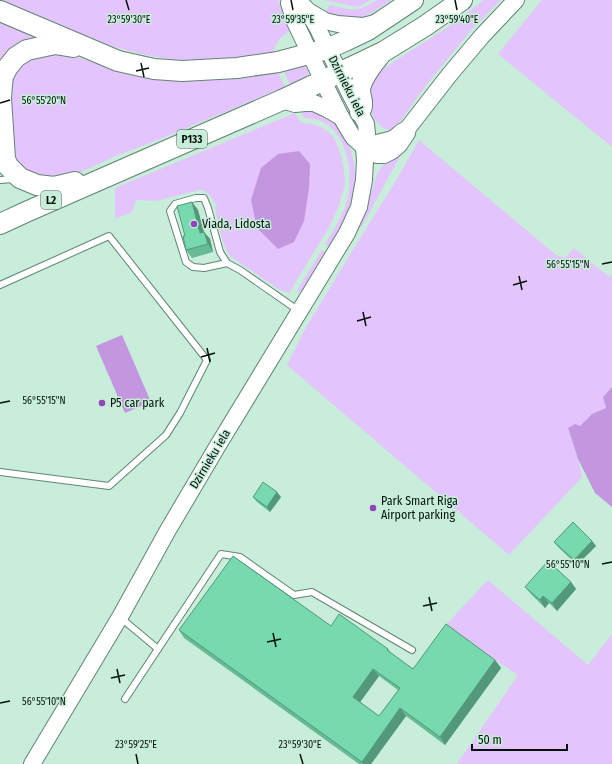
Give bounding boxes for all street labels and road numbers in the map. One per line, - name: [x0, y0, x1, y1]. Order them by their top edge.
- street label: Dzirnieku iela: [326, 53, 368, 119]
- road number: P133: [177, 130, 207, 148]
- road number: L2: [41, 191, 61, 209]
- street label: Dzirnieku iela: [187, 427, 233, 491]

